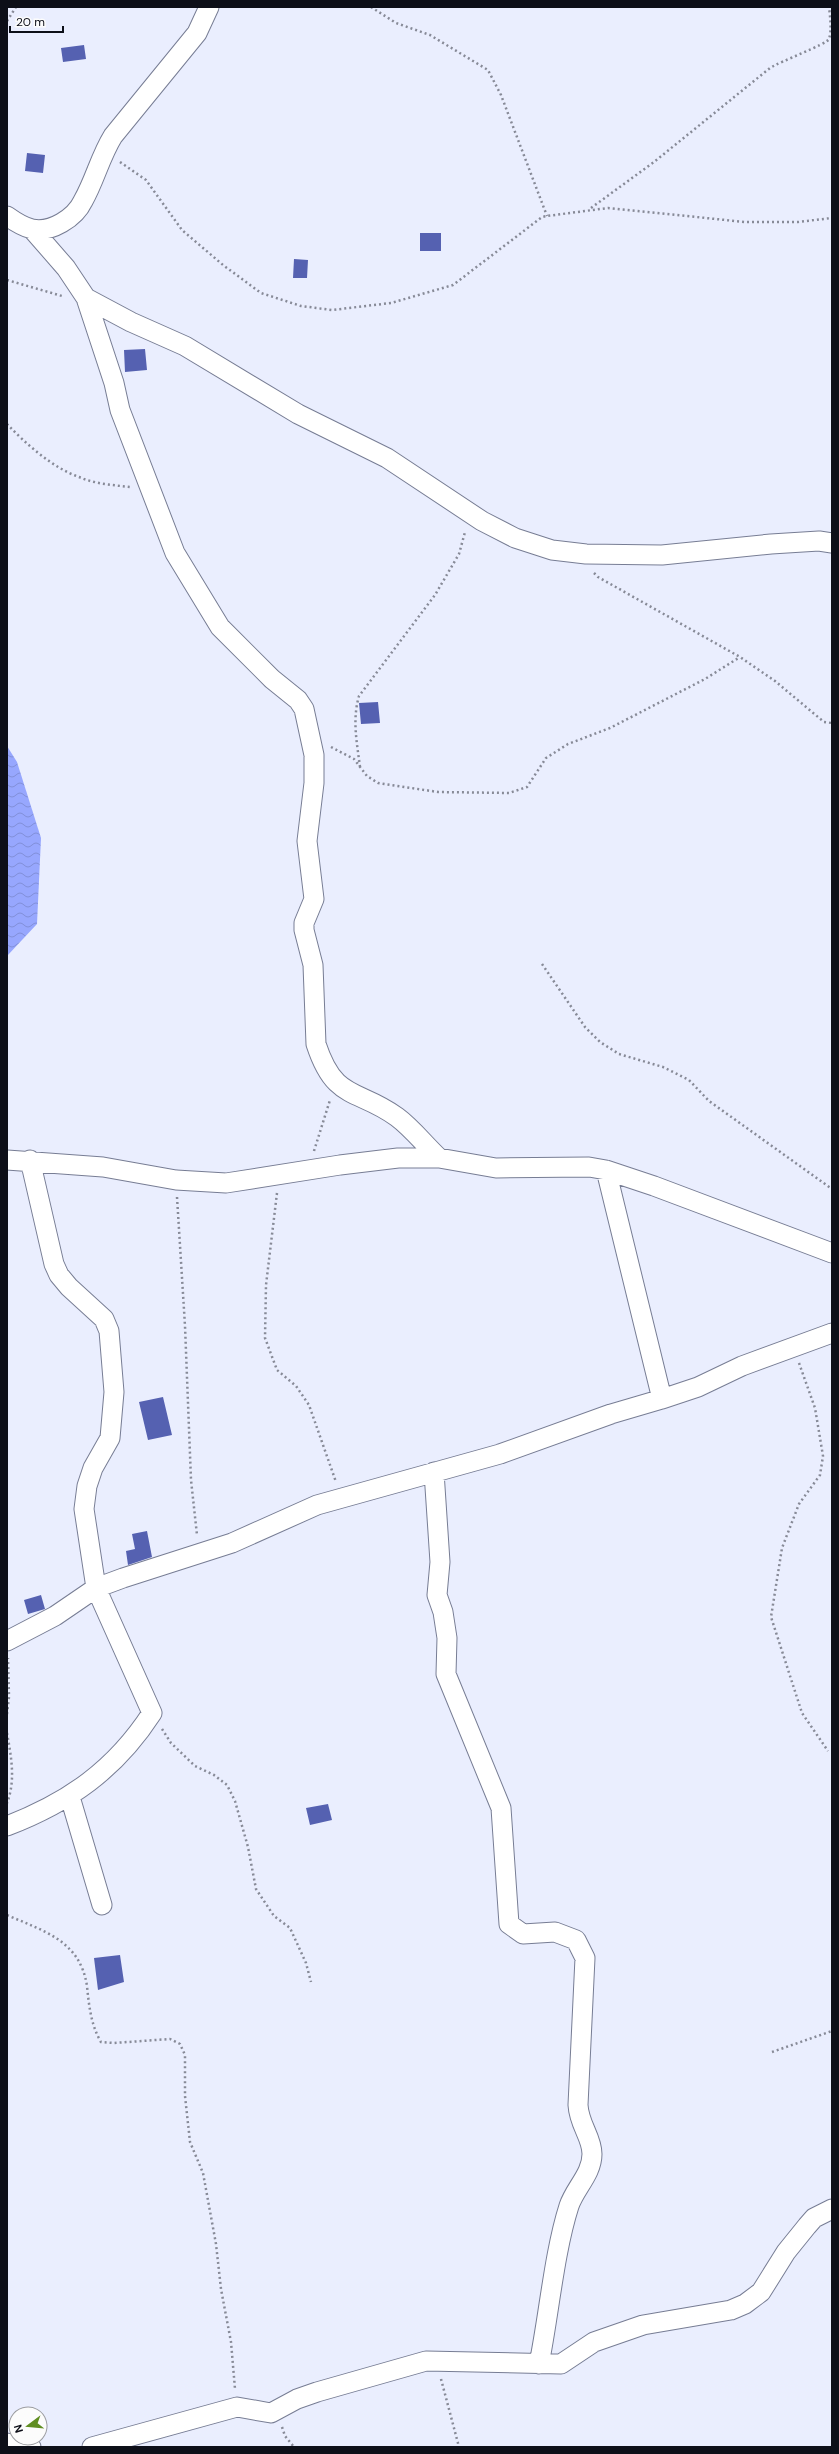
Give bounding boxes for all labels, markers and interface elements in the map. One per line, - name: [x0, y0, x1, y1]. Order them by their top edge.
- scale bar: [10, 8, 63, 34]
- text: 20 m: [16, 14, 45, 30]
- north arrow: [8, 2406, 48, 2446]
- text: N: [11, 2423, 26, 2435]

